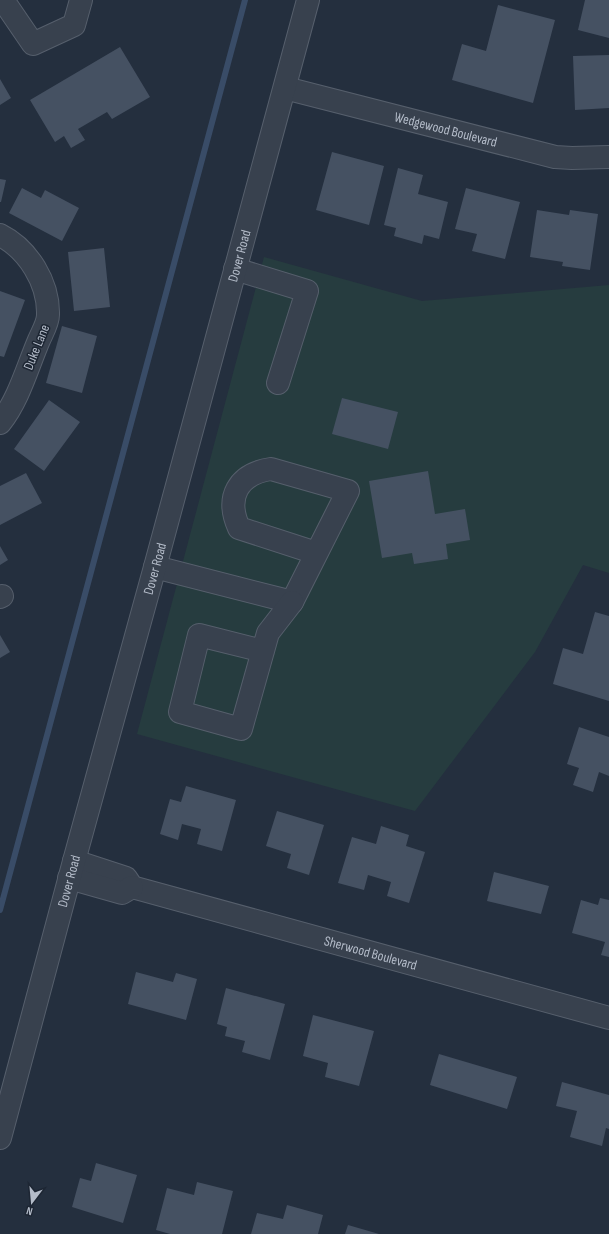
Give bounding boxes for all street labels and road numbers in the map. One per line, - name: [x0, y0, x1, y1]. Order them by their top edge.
- street label: Wedgewood Boulevard: [393, 108, 499, 151]
- street label: Dover Road: [224, 228, 255, 284]
- street label: Duke Lane: [20, 322, 53, 373]
- street label: Dover Road: [140, 541, 170, 597]
- street label: Dover Road: [54, 853, 84, 909]
- street label: Sherwood Boulevard: [322, 932, 419, 974]

